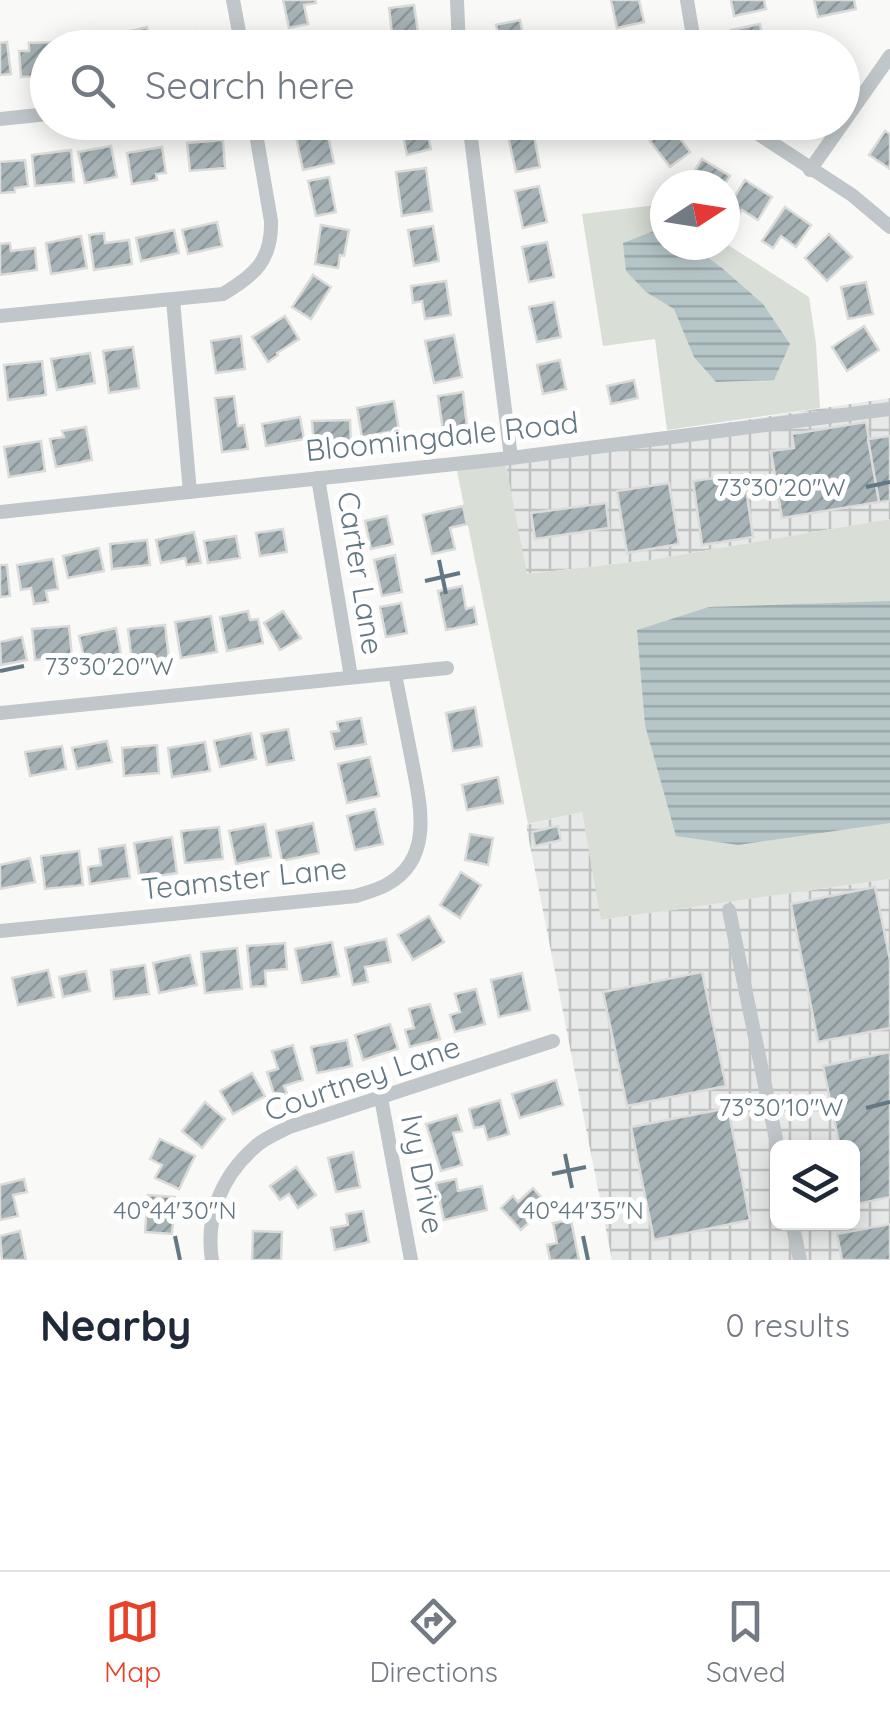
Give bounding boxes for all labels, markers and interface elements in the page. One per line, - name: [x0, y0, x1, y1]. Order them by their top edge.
- search box: [30, 30, 860, 140]
- icon: search: [65, 58, 120, 113]
- text: Search here: [145, 61, 355, 109]
- north arrow: [650, 170, 740, 260]
- street label: Bloomingdale Road: [304, 403, 580, 469]
- text: 73°30'20"W: [716, 471, 846, 502]
- street label: Carter Lane: [329, 489, 393, 657]
- text: 73°30'20"W: [44, 650, 174, 681]
- street label: Teamster Lane: [139, 848, 349, 908]
- street label: Courtney Lane: [259, 1027, 465, 1129]
- text: 73°30'10"W: [719, 1091, 843, 1122]
- street label: Ivy Drive: [393, 1111, 453, 1237]
- map controls: [770, 1140, 860, 1230]
- button: layers: [770, 1140, 860, 1230]
- text: 40°44'30"N: [113, 1194, 237, 1225]
- text: 40°44'35"N: [522, 1194, 644, 1225]
- text: Nearby: [40, 1299, 191, 1352]
- text: 0 results: [726, 1305, 850, 1345]
- tab: Map: [104, 1594, 161, 1689]
- tab: Directions: [369, 1594, 498, 1689]
- tab: Saved: [706, 1594, 786, 1689]

